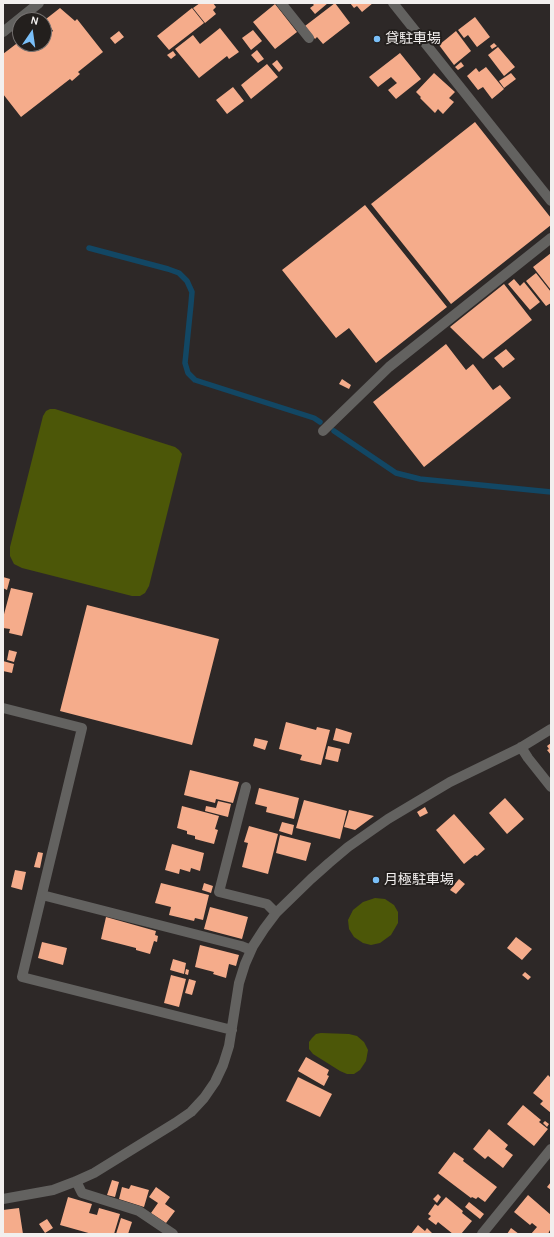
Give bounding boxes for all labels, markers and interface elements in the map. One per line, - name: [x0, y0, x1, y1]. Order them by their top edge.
- north arrow: [12, 12, 52, 52]
- text: N: [29, 14, 40, 28]
- place label: 貸駐車場: [385, 31, 441, 47]
- marker: 貸駐車場: [372, 34, 382, 44]
- place label: 月極駐車場: [384, 872, 454, 888]
- marker: 月極駐車場: [371, 875, 381, 885]

